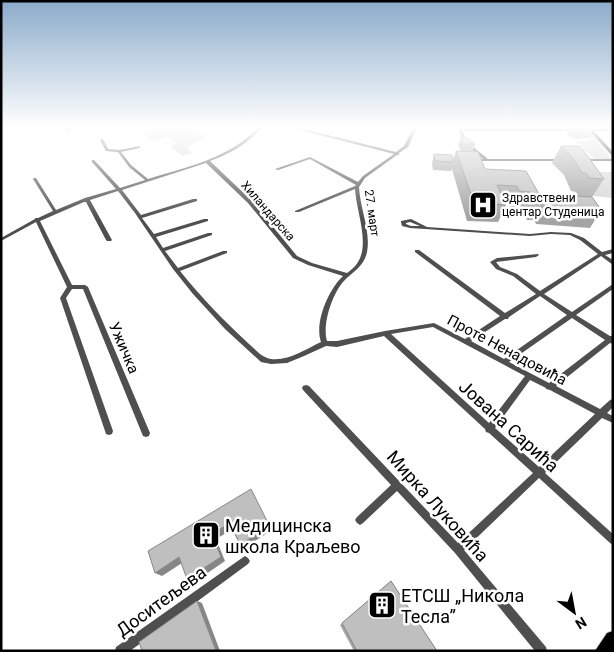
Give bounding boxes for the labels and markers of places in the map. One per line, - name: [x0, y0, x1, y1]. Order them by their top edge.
- hospital icon: Здравствени центар Студеница: [468, 190, 498, 220]
- place label: Здравствени центар Студеница: [502, 191, 604, 219]
- place label: Медицинска школа Краљево: [225, 515, 361, 557]
- building icon: Медицинска школа Краљево: [191, 520, 221, 550]
- place label: ЕТСШ „Никола Тесла”: [401, 585, 524, 627]
- building icon: ЕТСШ „Никола Тесла”: [367, 590, 397, 620]

